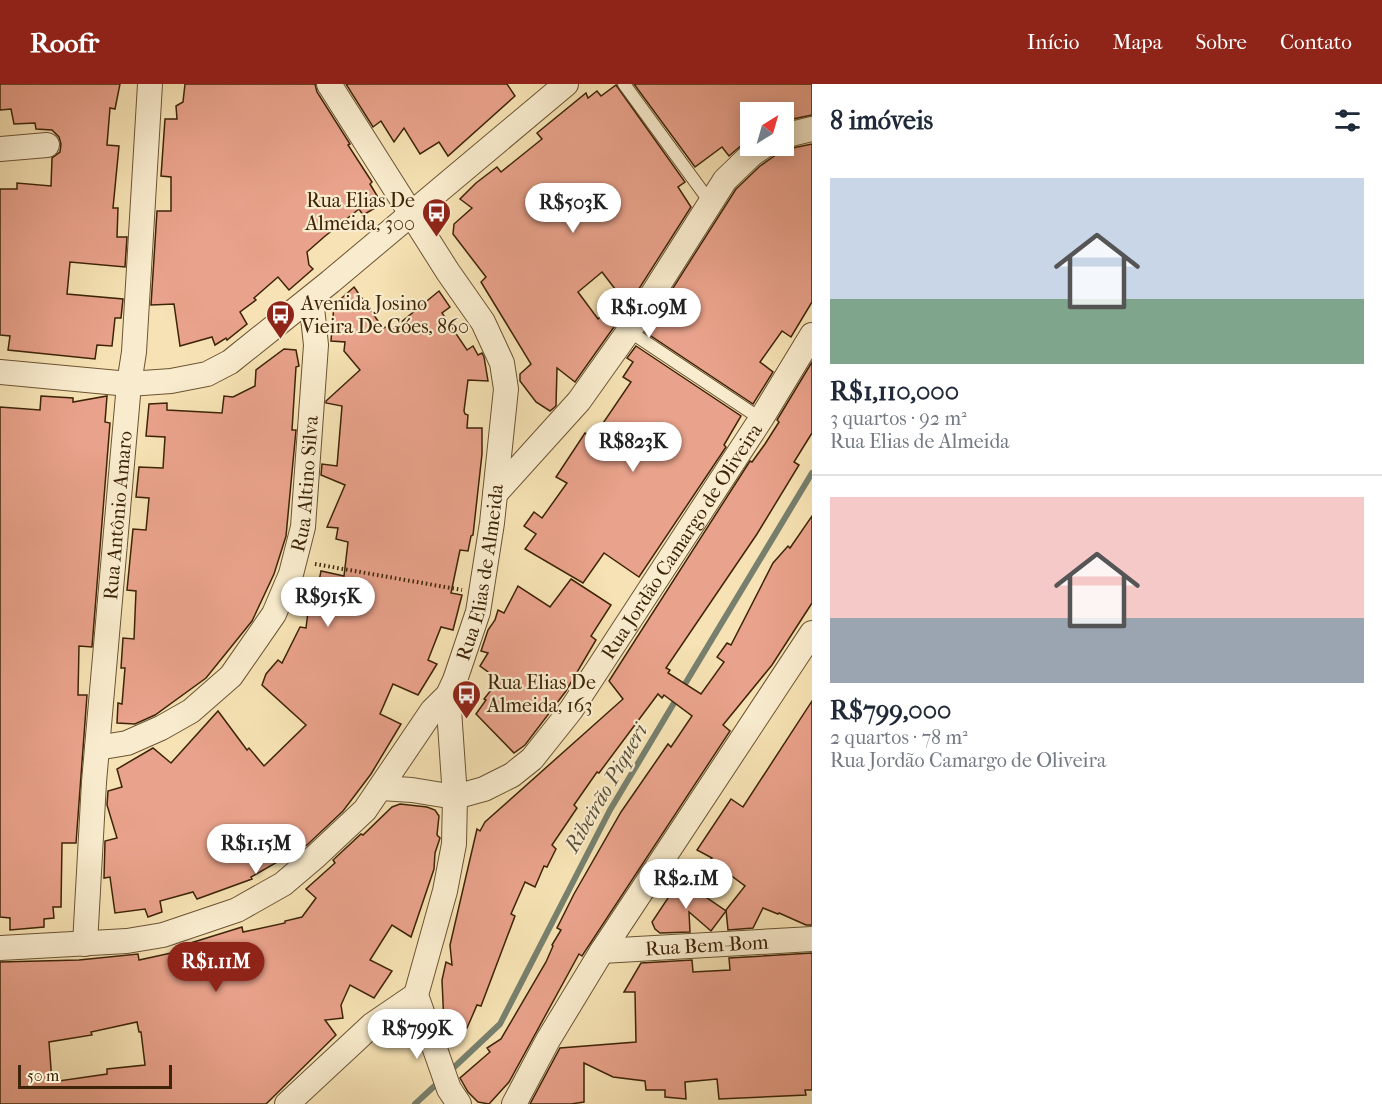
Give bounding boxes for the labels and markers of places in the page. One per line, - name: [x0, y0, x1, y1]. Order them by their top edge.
- pin: R$503K: [524, 183, 622, 234]
- place label: Rua Elias De Almeida, 300: [304, 189, 415, 235]
- bus stop icon: Rua Elias De Almeida, 300: [420, 196, 452, 238]
- pin: R$1.09M: [594, 288, 704, 339]
- place label: Avenida Josino Vieira De Góes, 860: [300, 292, 469, 338]
- bus stop icon: Avenida Josino Vieira De Góes, 860: [264, 298, 296, 340]
- pin: R$823K: [584, 422, 682, 473]
- pin: R$915K: [279, 577, 377, 628]
- place label: Rua Elias De Almeida, 163: [486, 671, 596, 717]
- bus stop icon: Rua Elias De Almeida, 163: [450, 678, 482, 720]
- pin: R$1.15M: [201, 824, 311, 875]
- pin: R$2.1M: [637, 859, 735, 910]
- pin: R$1.11M: [161, 942, 271, 993]
- pin: R$799K: [368, 1009, 466, 1060]

